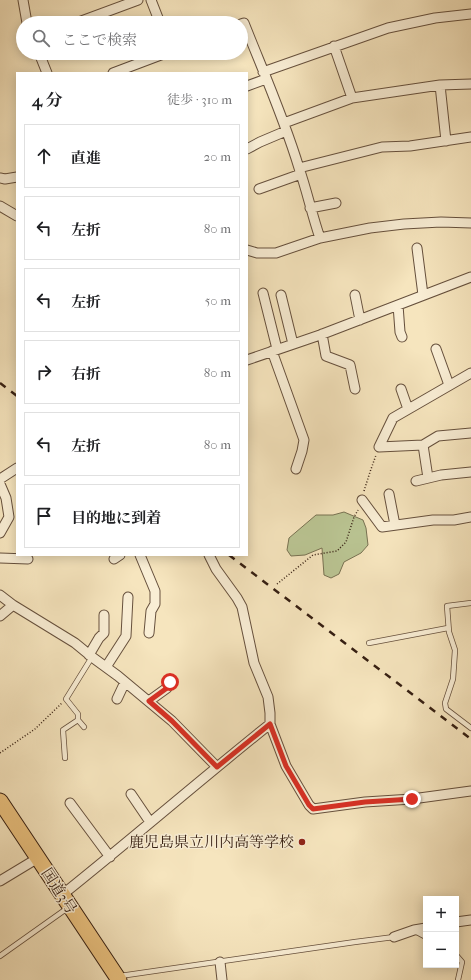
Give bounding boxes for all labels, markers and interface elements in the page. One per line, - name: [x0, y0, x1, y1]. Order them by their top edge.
- search box: [16, 16, 248, 60]
- icon: search: [30, 27, 52, 49]
- text: ここで検索: [62, 31, 137, 49]
- text: 4 分: [32, 90, 63, 110]
- text: 徒歩 · 310 m: [167, 92, 232, 107]
- icon: ahead: [33, 145, 55, 167]
- text: 直進: [71, 149, 101, 167]
- text: 20 m: [204, 149, 231, 164]
- icon: left: [33, 217, 55, 239]
- text: 左折: [71, 221, 101, 239]
- text: 80 m: [204, 221, 231, 236]
- icon: left: [33, 289, 55, 311]
- text: 左折: [71, 293, 101, 311]
- text: 50 m: [205, 293, 231, 308]
- icon: right: [33, 361, 55, 383]
- text: 右折: [71, 365, 101, 383]
- text: 80 m: [204, 365, 231, 380]
- icon: left: [33, 433, 55, 455]
- text: 左折: [71, 437, 101, 455]
- text: 80 m: [204, 437, 231, 452]
- icon: arrive: [33, 505, 55, 527]
- text: 目的地に到着: [71, 509, 161, 527]
- route start: [161, 673, 179, 691]
- route end: [403, 790, 421, 808]
- place label: 鹿児島県立川内高等学校: [129, 833, 294, 851]
- marker: 鹿児島県立川内高等学校: [297, 837, 307, 847]
- street label: 国道3号: [38, 865, 80, 917]
- map controls: [423, 896, 459, 968]
- button: +: [423, 896, 459, 932]
- button: −: [423, 932, 459, 968]

